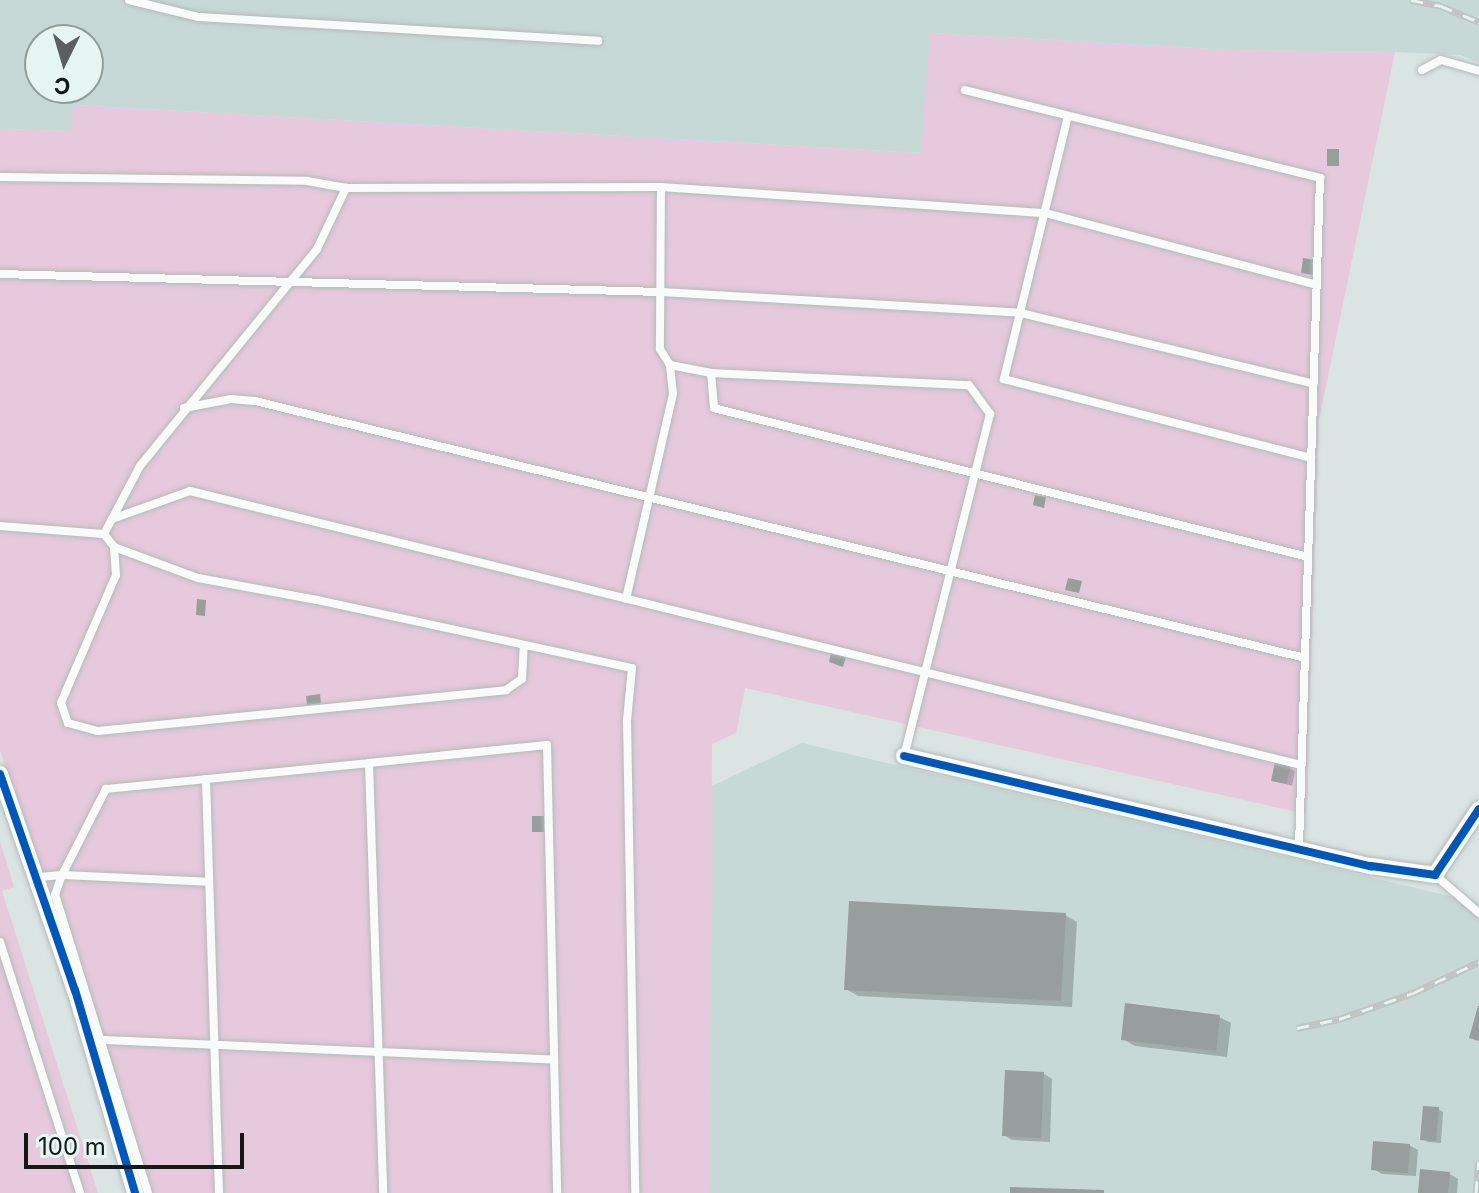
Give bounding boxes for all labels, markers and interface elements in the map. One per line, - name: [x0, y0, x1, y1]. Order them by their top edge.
- north arrow: [24, 24, 104, 104]
- text: С: [53, 72, 71, 100]
- scale bar: [28, 1117, 248, 1167]
- text: 100 m: [38, 1132, 106, 1161]

